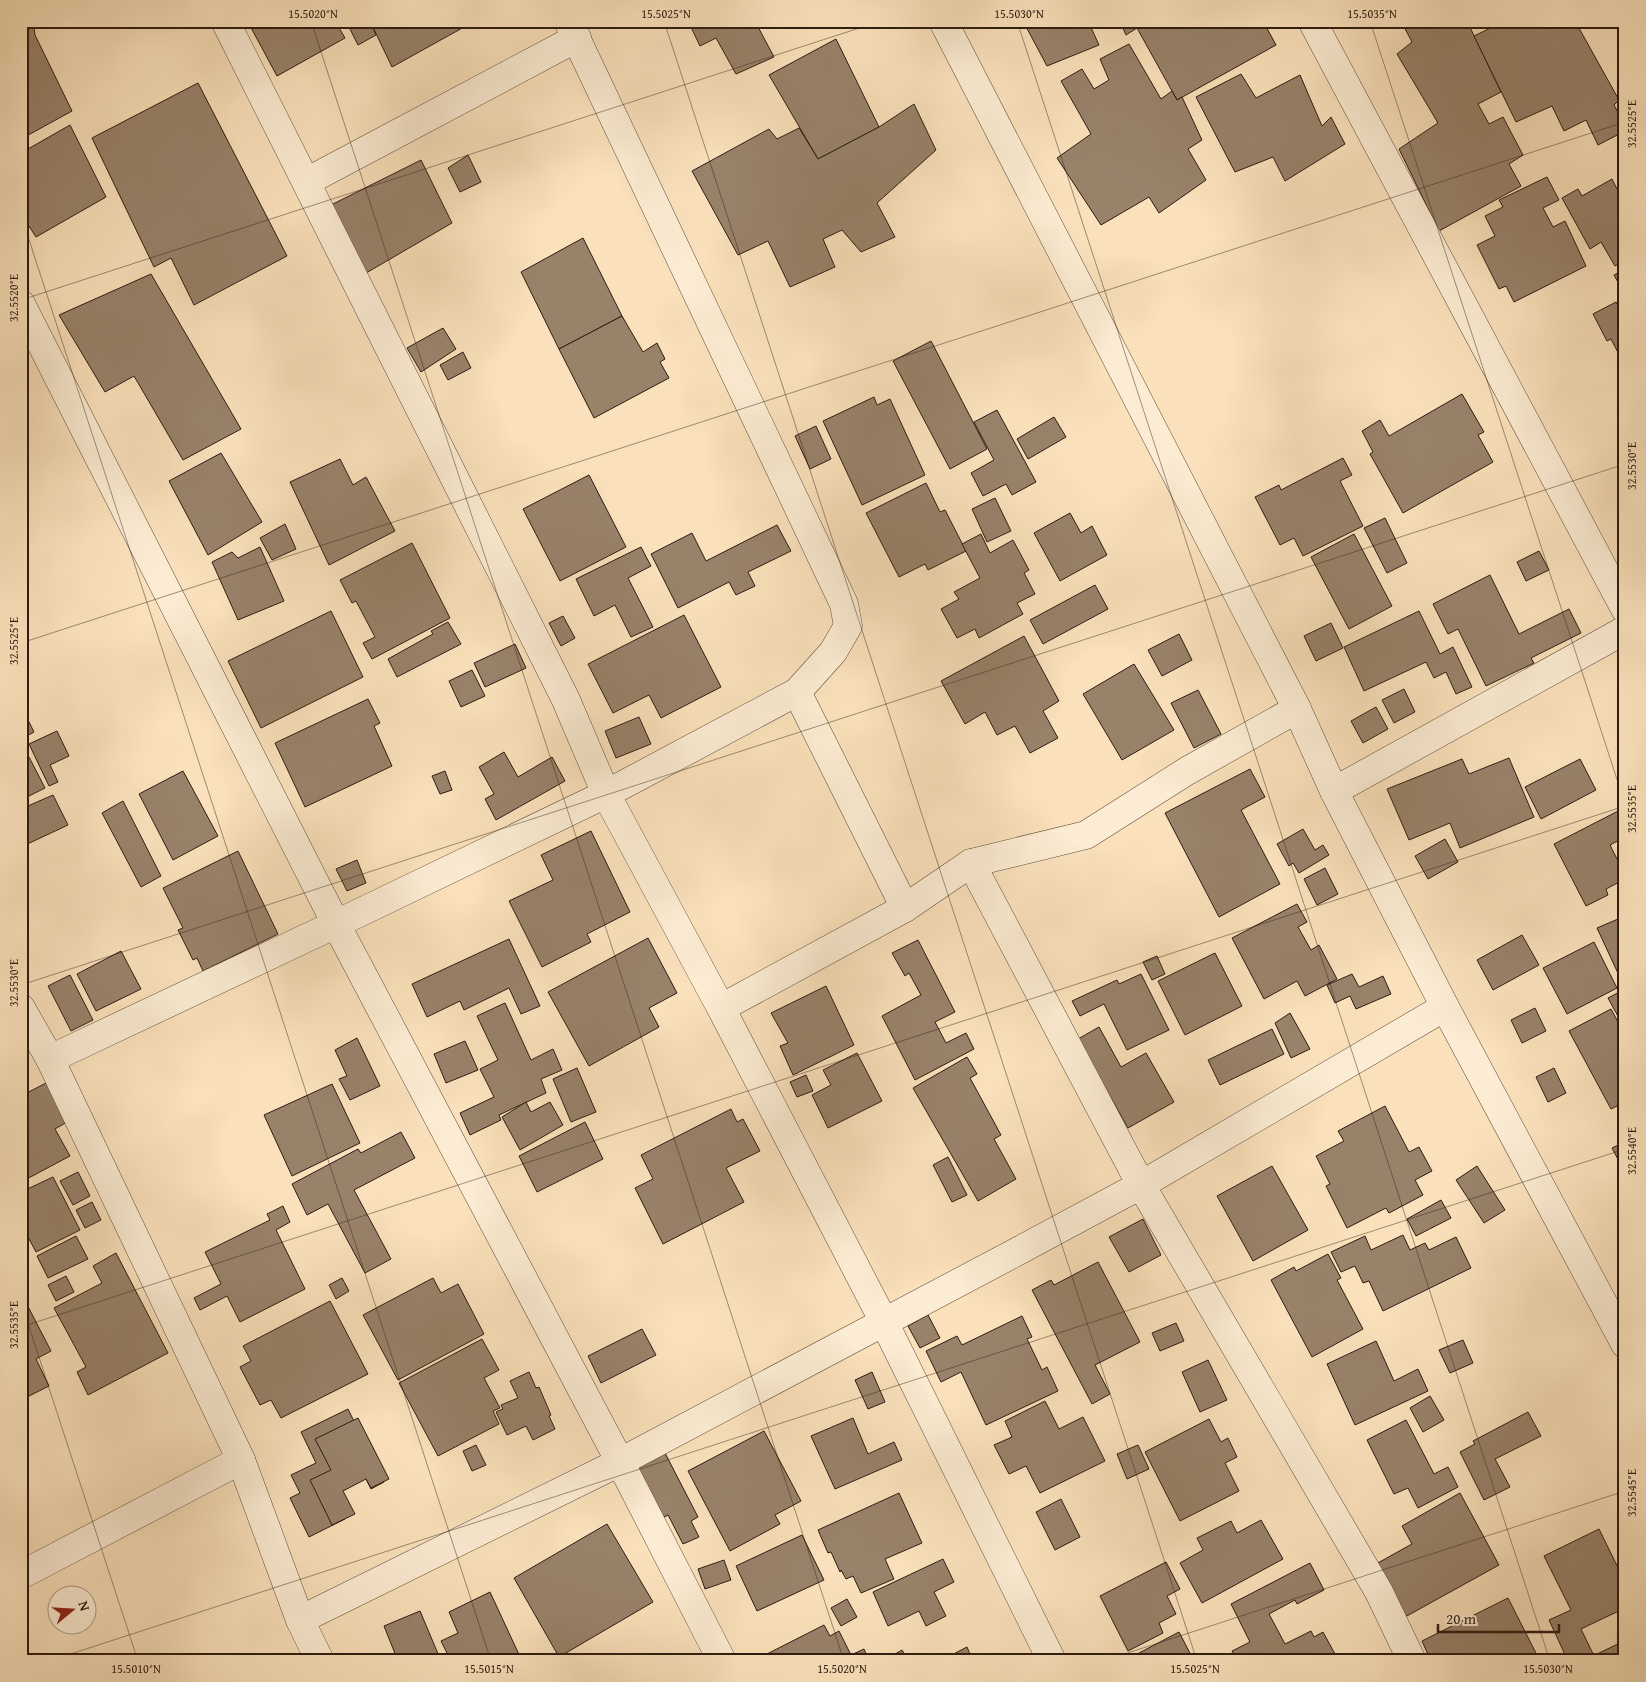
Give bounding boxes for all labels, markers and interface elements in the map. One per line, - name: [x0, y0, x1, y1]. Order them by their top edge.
- text: 15.5020°N: [288, 5, 338, 22]
- text: 15.5025°N: [641, 5, 691, 22]
- text: 15.5030°N: [994, 5, 1044, 22]
- text: 15.5035°N: [1347, 5, 1397, 22]
- text: 32.5525°E: [1623, 100, 1640, 148]
- text: 32.5520°E: [5, 274, 22, 322]
- text: 32.5530°E: [1623, 442, 1640, 490]
- text: 32.5525°E: [5, 617, 22, 665]
- text: 32.5535°E: [1623, 785, 1640, 833]
- text: 32.5530°E: [5, 959, 22, 1007]
- text: 32.5540°E: [1623, 1127, 1640, 1175]
- text: 32.5535°E: [5, 1301, 22, 1349]
- text: 32.5545°E: [1623, 1469, 1640, 1517]
- north arrow: [48, 1584, 98, 1634]
- text: N: [73, 1598, 96, 1614]
- scale bar: [1438, 1602, 1560, 1634]
- text: 20 m: [1446, 1608, 1477, 1629]
- text: 15.5010°N: [111, 1660, 161, 1677]
- text: 15.5015°N: [464, 1660, 514, 1677]
- text: 15.5020°N: [817, 1660, 867, 1677]
- text: 15.5025°N: [1170, 1660, 1220, 1677]
- text: 15.5030°N: [1523, 1660, 1573, 1677]

